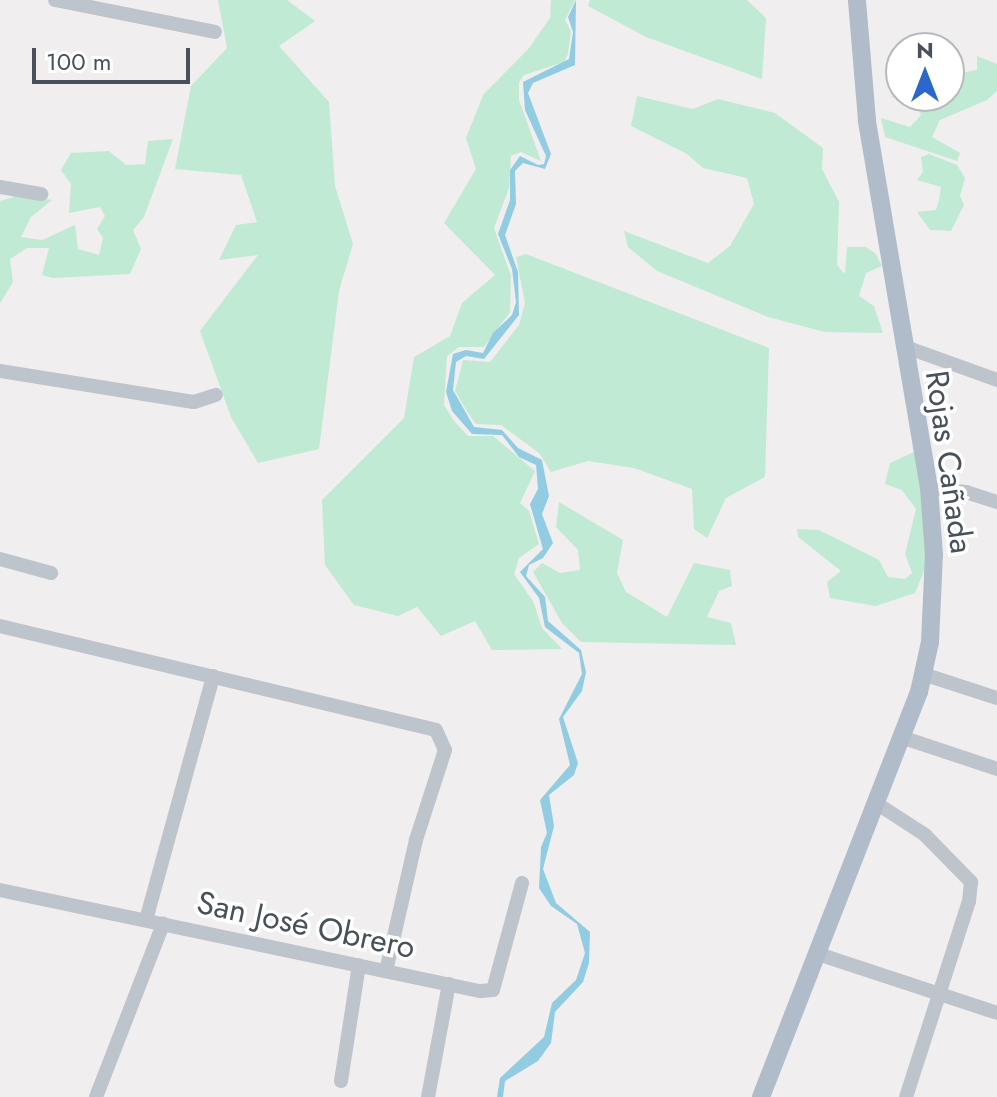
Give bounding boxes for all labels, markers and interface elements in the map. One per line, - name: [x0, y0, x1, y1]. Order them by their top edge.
- scale bar: [36, 32, 194, 82]
- north arrow: [885, 32, 965, 112]
- text: N: [916, 34, 934, 66]
- text: 100 m: [46, 44, 112, 79]
- street label: Rojas Cañada: [917, 368, 981, 556]
- street label: San José Obrero: [193, 883, 419, 967]

